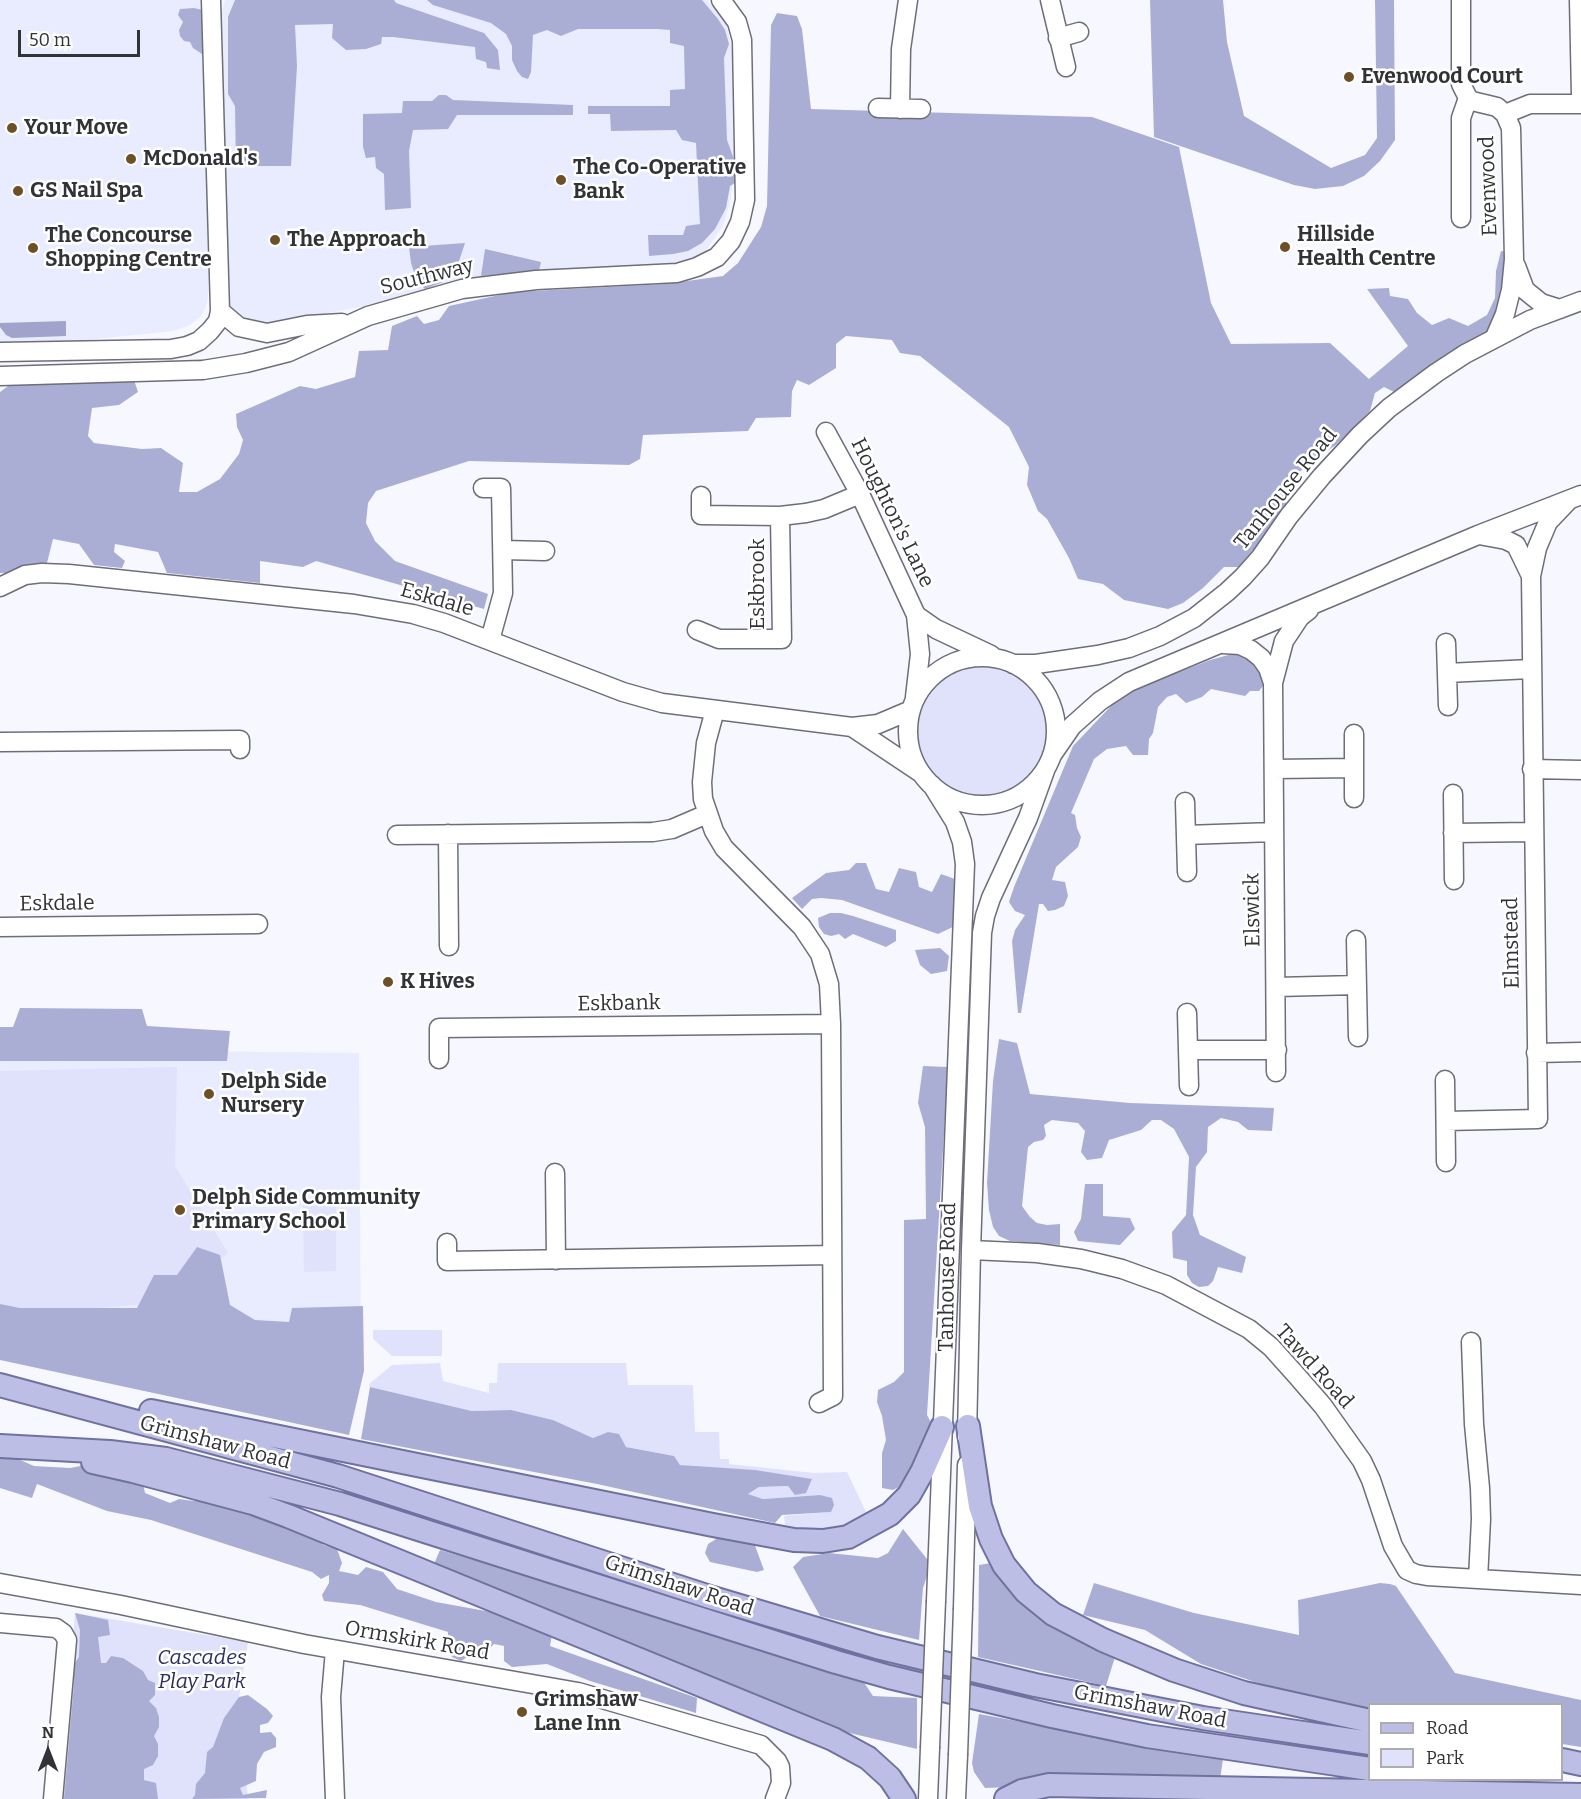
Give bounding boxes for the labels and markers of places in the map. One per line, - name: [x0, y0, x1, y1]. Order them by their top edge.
- place label: Evenwood Court: [1361, 64, 1523, 90]
- marker: Evenwood Court: [1342, 70, 1356, 84]
- place label: Your Move: [24, 115, 128, 141]
- marker: Your Move: [5, 121, 19, 135]
- place label: McDonald's: [143, 146, 258, 172]
- marker: McDonald's: [124, 152, 138, 166]
- place label: The Co-Operative Bank: [573, 155, 746, 205]
- marker: The Co-Operative Bank: [554, 173, 568, 187]
- place label: GS Nail Spa: [30, 178, 143, 204]
- marker: GS Nail Spa: [11, 184, 25, 198]
- place label: Hillside Health Centre: [1297, 222, 1436, 272]
- place label: The Concourse Shopping Centre: [45, 223, 212, 273]
- place label: The Approach: [287, 227, 426, 253]
- marker: The Approach: [268, 233, 282, 247]
- marker: Hillside Health Centre: [1278, 240, 1292, 254]
- marker: The Concourse Shopping Centre: [26, 241, 40, 255]
- place label: K Hives: [400, 969, 475, 995]
- marker: K Hives: [381, 975, 395, 989]
- place label: Delph Side Nursery: [221, 1069, 327, 1119]
- marker: Delph Side Nursery: [202, 1087, 216, 1101]
- place label: Delph Side Community Primary School: [192, 1185, 420, 1235]
- marker: Delph Side Community Primary School: [173, 1203, 187, 1217]
- place label: Grimshaw Lane Inn: [534, 1687, 638, 1737]
- marker: Grimshaw Lane Inn: [515, 1705, 529, 1719]

